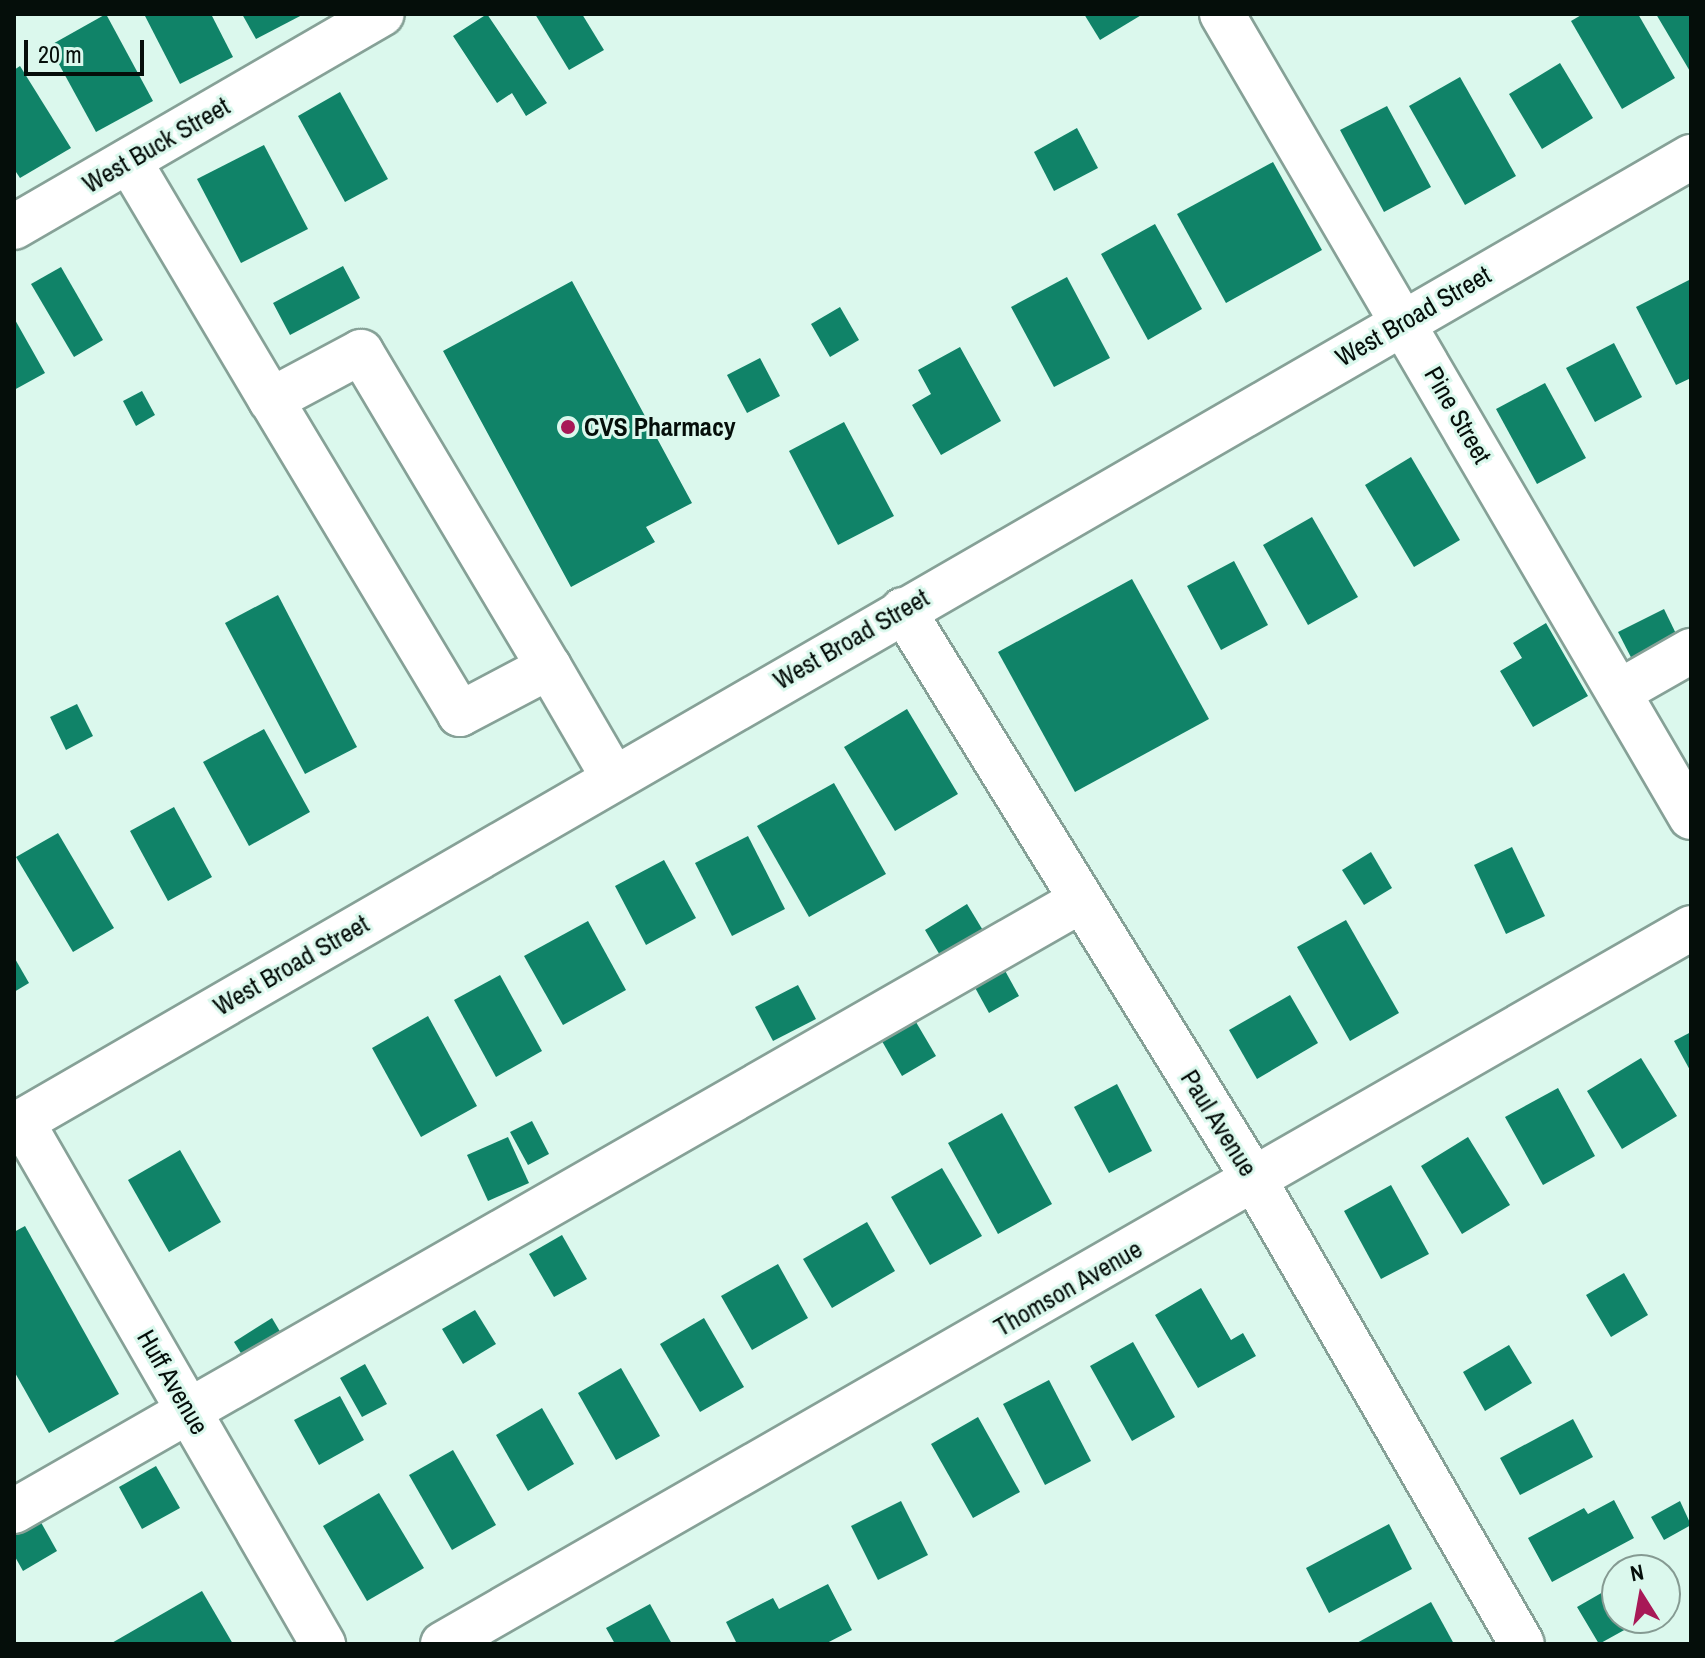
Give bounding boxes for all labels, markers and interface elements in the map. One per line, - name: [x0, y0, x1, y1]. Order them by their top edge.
- scale bar: [28, 24, 148, 74]
- text: 20 m: [38, 38, 82, 70]
- street label: West Buck Street: [77, 90, 235, 200]
- street label: West Broad Street: [1330, 259, 1496, 373]
- street label: Pine Street: [1418, 361, 1498, 469]
- place label: CVS Pharmacy: [584, 411, 736, 443]
- marker: CVS Pharmacy: [559, 418, 577, 436]
- street label: West Broad Street: [768, 582, 934, 696]
- street label: West Broad Street: [208, 908, 374, 1022]
- street label: Paul Avenue: [1174, 1064, 1264, 1182]
- street label: Thomson Avenue: [988, 1233, 1148, 1343]
- street label: Huff Avenue: [130, 1324, 216, 1440]
- north arrow: [1601, 1554, 1681, 1634]
- text: N: [1628, 1556, 1646, 1588]

